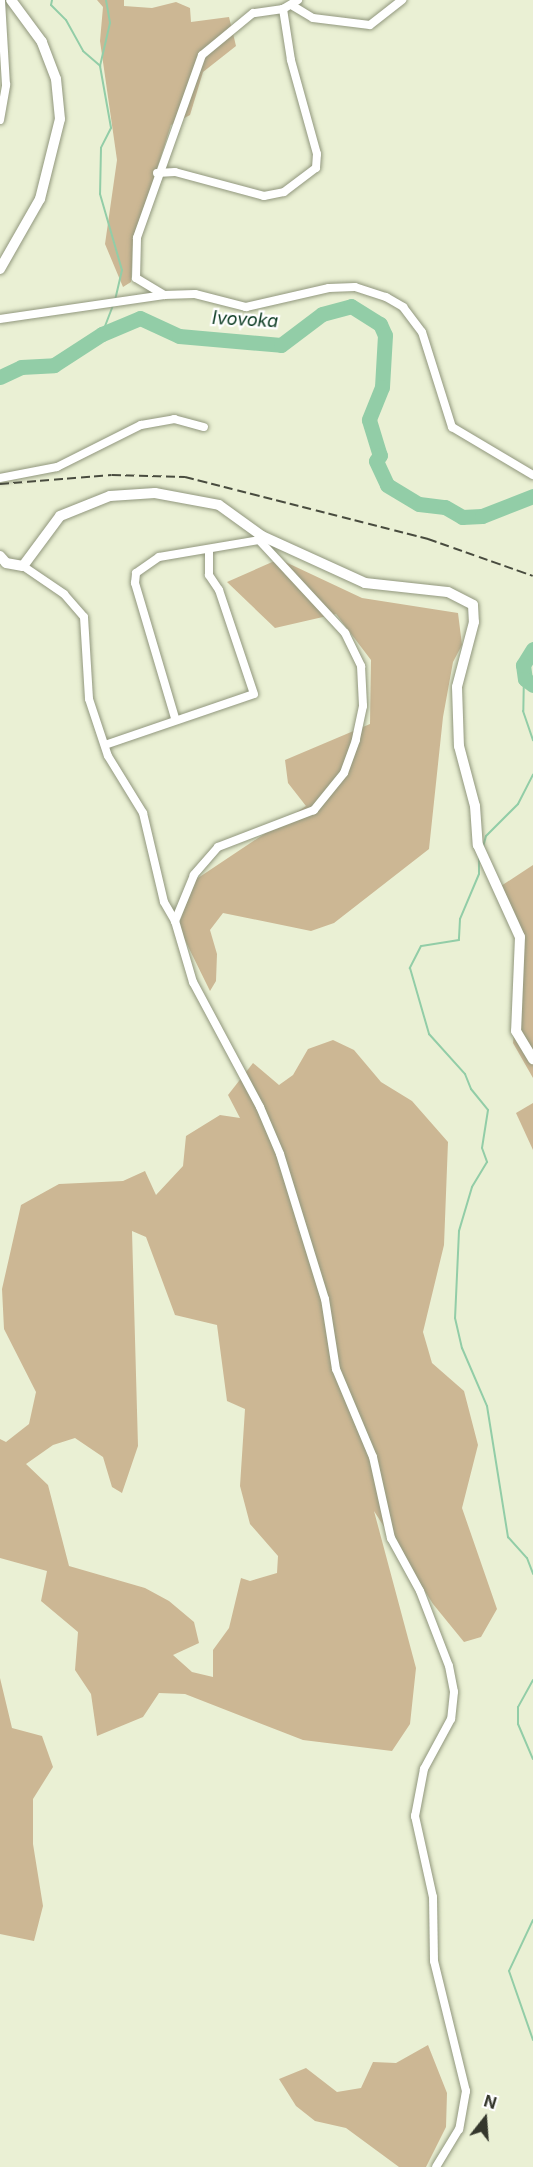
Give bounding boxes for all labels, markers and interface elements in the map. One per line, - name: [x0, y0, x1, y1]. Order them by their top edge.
- water label: Ivovoka: [211, 307, 279, 333]
- north arrow: [455, 2089, 515, 2149]
- text: N: [481, 2090, 499, 2113]

